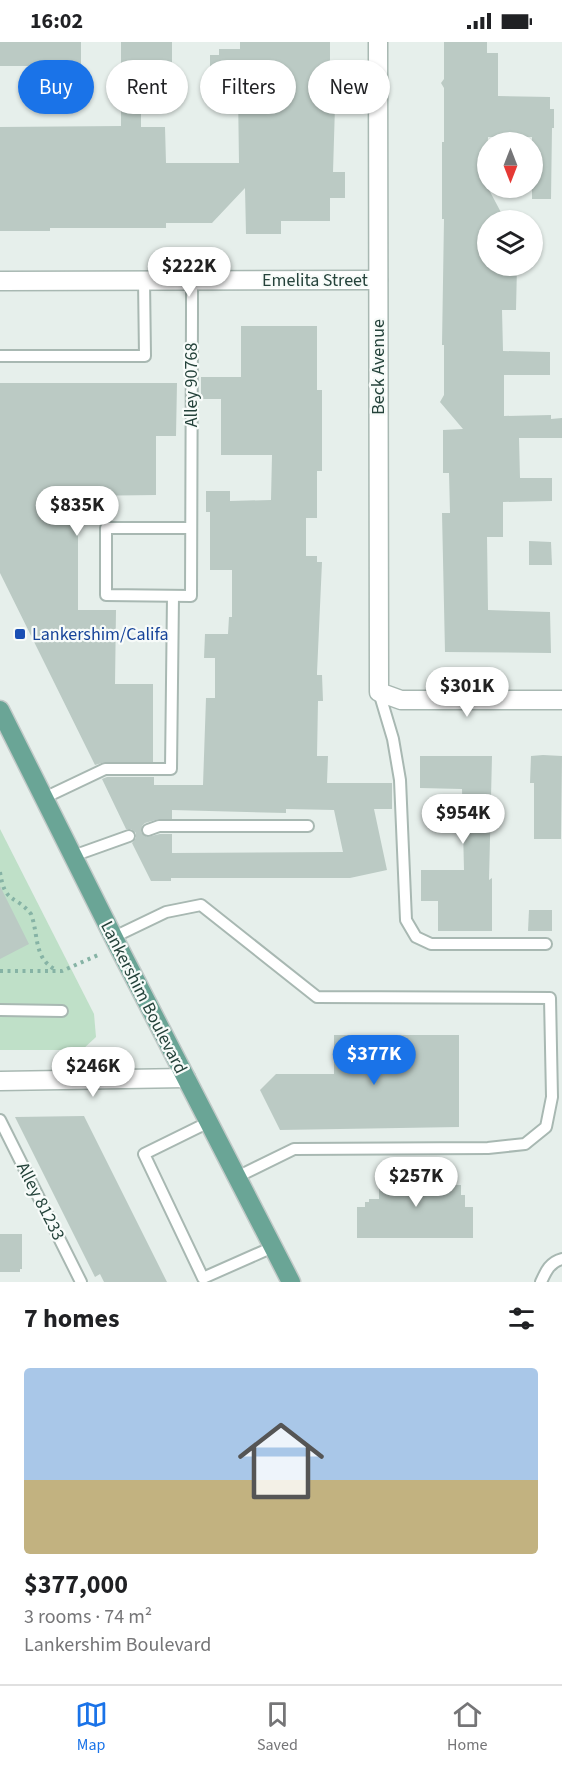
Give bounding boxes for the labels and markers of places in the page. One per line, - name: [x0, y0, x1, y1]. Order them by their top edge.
- pin: $222K: [147, 247, 231, 298]
- pin: $835K: [35, 486, 119, 537]
- place label: Lankershim/Califa: [32, 622, 169, 647]
- marker: Lankershim/Califa: [13, 627, 27, 641]
- pin: $301K: [425, 667, 509, 718]
- pin: $954K: [421, 794, 505, 845]
- pin: $377K: [332, 1035, 416, 1086]
- pin: $246K: [51, 1047, 135, 1098]
- pin: $257K: [374, 1157, 458, 1208]

